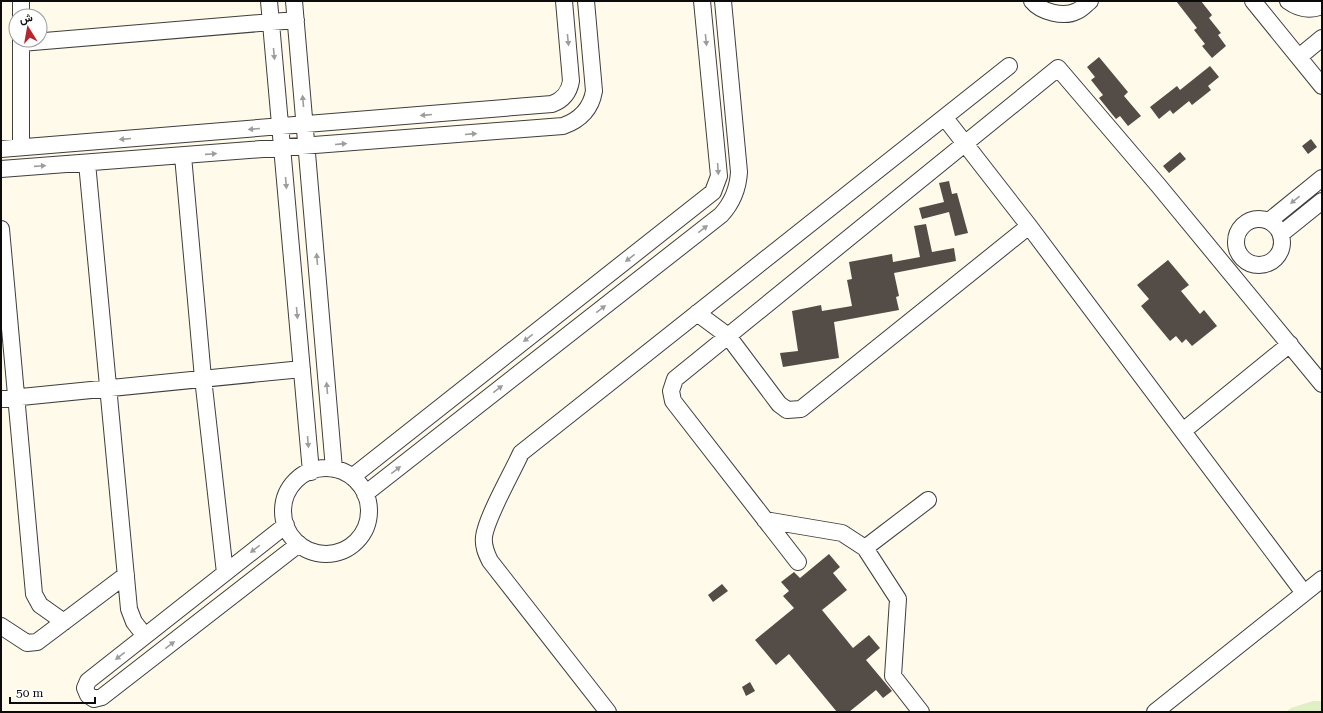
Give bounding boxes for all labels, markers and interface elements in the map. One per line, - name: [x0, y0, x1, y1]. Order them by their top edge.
- north arrow: [8, 8, 48, 48]
- text: ش: [18, 11, 34, 26]
- one-way arrow: [565, 34, 571, 46]
- one-way arrow: [702, 34, 709, 46]
- one-way arrow: [271, 48, 278, 60]
- one-way arrow: [300, 95, 306, 107]
- one-way arrow: [420, 111, 432, 118]
- one-way arrow: [248, 125, 260, 132]
- one-way arrow: [465, 130, 477, 137]
- one-way arrow: [119, 136, 131, 142]
- one-way arrow: [335, 141, 347, 148]
- one-way arrow: [205, 150, 217, 157]
- one-way arrow: [34, 163, 46, 170]
- one-way arrow: [715, 163, 721, 175]
- one-way arrow: [283, 177, 290, 189]
- one-way arrow: [1290, 195, 1301, 204]
- one-way arrow: [698, 225, 709, 233]
- one-way arrow: [313, 253, 320, 265]
- one-way arrow: [625, 254, 636, 262]
- one-way arrow: [595, 305, 606, 314]
- one-way arrow: [294, 307, 301, 319]
- one-way arrow: [522, 334, 533, 343]
- one-way arrow: [324, 382, 331, 394]
- one-way arrow: [493, 385, 504, 394]
- one-way arrow: [305, 436, 312, 448]
- one-way arrow: [391, 465, 402, 474]
- one-way arrow: [250, 545, 261, 554]
- one-way arrow: [164, 640, 175, 649]
- one-way arrow: [115, 651, 126, 660]
- scale bar: [10, 679, 95, 705]
- text: 50 m: [16, 686, 43, 700]

